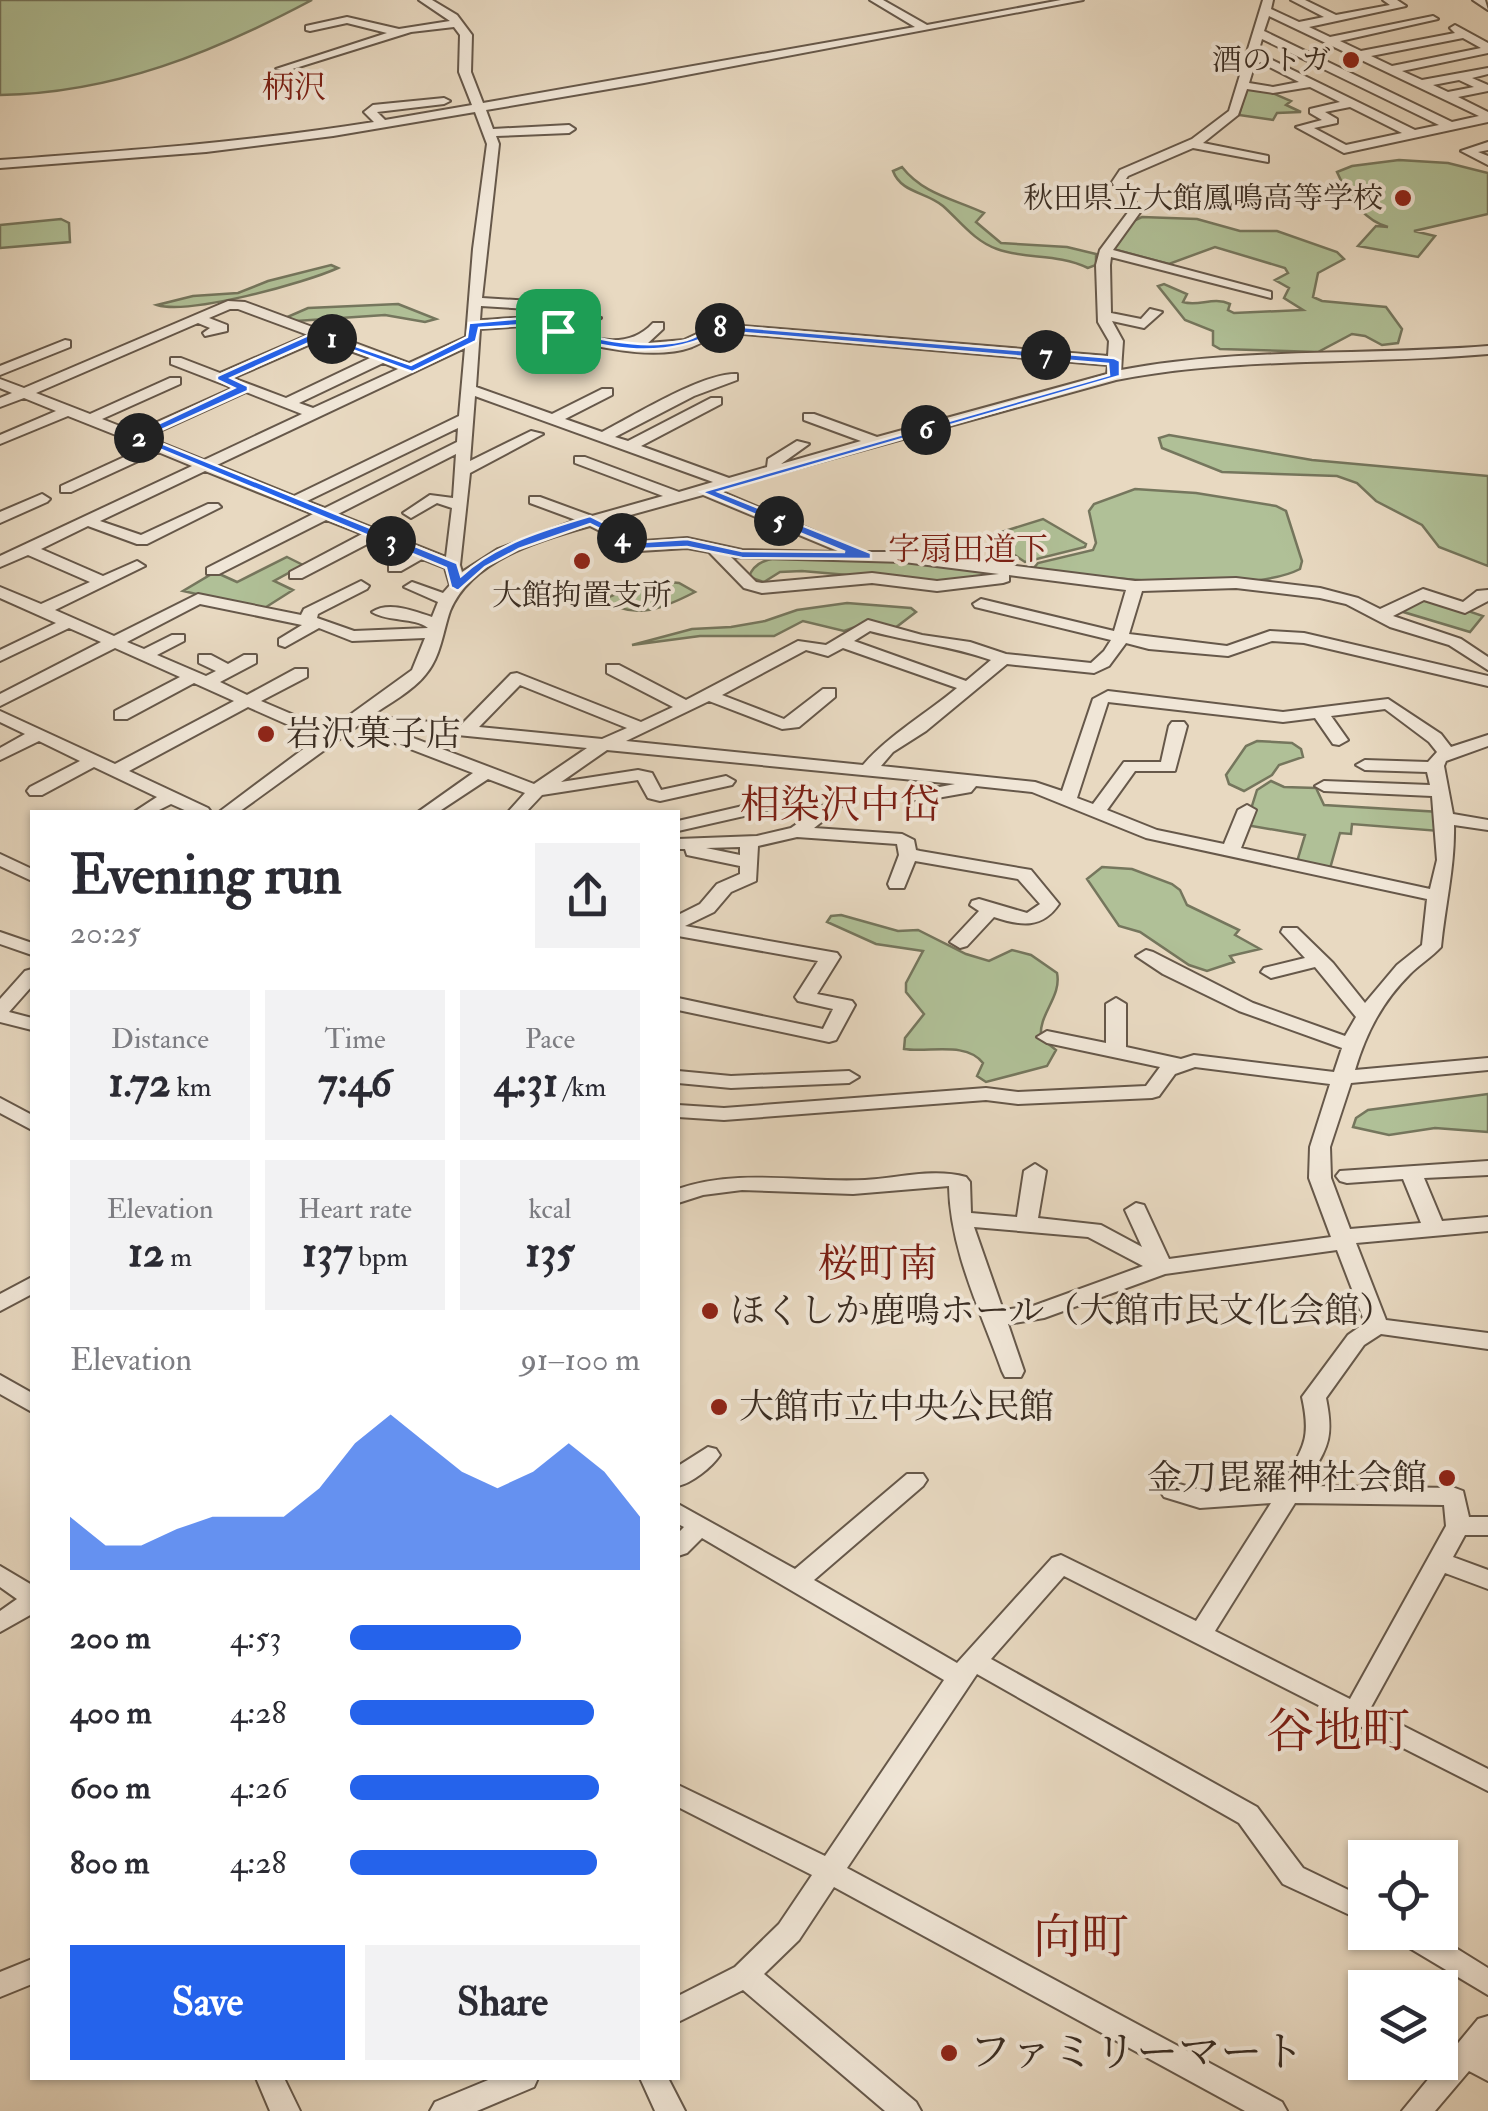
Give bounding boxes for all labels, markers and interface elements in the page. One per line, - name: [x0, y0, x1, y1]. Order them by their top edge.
- place label: 酒のトガ: [1212, 42, 1331, 79]
- marker: 酒のトガ: [1340, 49, 1362, 71]
- district label: 柄沢: [262, 68, 326, 108]
- place label: 秋田県立大館鳳鳴高等学校: [1023, 180, 1383, 217]
- marker: 秋田県立大館鳳鳴高等学校: [1392, 187, 1414, 209]
- pin: [516, 289, 601, 374]
- pin: 8: [695, 303, 745, 353]
- icon: arrive: [531, 304, 586, 359]
- text: 8: [713, 310, 727, 345]
- pin: 1: [307, 314, 357, 364]
- text: 1: [327, 321, 337, 356]
- pin: 7: [1021, 330, 1071, 380]
- text: 7: [1040, 337, 1052, 372]
- pin: 6: [901, 405, 951, 455]
- text: 6: [919, 412, 933, 447]
- pin: 2: [114, 413, 164, 463]
- text: 2: [132, 420, 146, 455]
- pin: 5: [754, 496, 804, 546]
- text: 5: [773, 503, 785, 538]
- pin: 4: [597, 513, 647, 563]
- pin: 3: [366, 516, 416, 566]
- text: 4: [614, 520, 630, 555]
- text: 3: [386, 523, 396, 558]
- district label: 字扇田道下: [888, 530, 1048, 570]
- marker: 大館拘置支所: [571, 550, 593, 572]
- place label: 大館拘置支所: [492, 577, 672, 614]
- place label: 岩沢菓子店: [286, 712, 461, 756]
- marker: 岩沢菓子店: [255, 723, 277, 745]
- district label: 相染沢中岱: [740, 780, 940, 831]
- text: Evening run: [70, 841, 342, 910]
- button: share: [535, 843, 640, 948]
- text: 20:25: [70, 913, 141, 953]
- text: Distance: [111, 1022, 209, 1057]
- text: Time: [324, 1022, 386, 1057]
- text: Pace: [525, 1022, 575, 1057]
- text: 1.72: [108, 1057, 171, 1109]
- text: 7:46: [318, 1057, 392, 1109]
- text: 4:31: [494, 1057, 558, 1109]
- text: km: [171, 1070, 212, 1105]
- text: /km: [558, 1070, 606, 1105]
- text: Elevation: [107, 1192, 213, 1227]
- text: Heart rate: [298, 1192, 412, 1227]
- text: kcal: [529, 1192, 571, 1227]
- text: 12: [128, 1227, 164, 1279]
- text: 137: [302, 1227, 352, 1279]
- text: 135: [525, 1227, 575, 1279]
- district label: 桜町南: [818, 1239, 938, 1290]
- text: m: [164, 1240, 192, 1275]
- text: bpm: [352, 1240, 408, 1275]
- place label: ほくしか鹿鳴ホール（大館市民文化会館）: [730, 1289, 1394, 1333]
- marker: ほくしか鹿鳴ホール（大館市民文化会館）: [699, 1300, 721, 1322]
- text: Elevation: [70, 1340, 192, 1380]
- text: 91–100 m: [521, 1340, 640, 1380]
- place label: 大館市立中央公民館: [739, 1385, 1054, 1429]
- marker: 大館市立中央公民館: [708, 1396, 730, 1418]
- place label: 金刀毘羅神社会館: [1147, 1456, 1427, 1500]
- marker: 金刀毘羅神社会館: [1436, 1467, 1458, 1489]
- text: 200 m: [70, 1618, 151, 1658]
- text: 4:53: [230, 1618, 282, 1658]
- text: 400 m: [70, 1693, 152, 1733]
- text: 4:28: [230, 1693, 286, 1733]
- district label: 谷地町: [1266, 1702, 1410, 1762]
- text: 600 m: [70, 1768, 151, 1808]
- text: 4:26: [230, 1768, 288, 1808]
- map controls: [1348, 1840, 1458, 2080]
- button: locate: [1348, 1840, 1458, 1950]
- text: 800 m: [70, 1843, 149, 1883]
- text: 4:28: [230, 1843, 286, 1883]
- district label: 向町: [1033, 1908, 1129, 1968]
- button: Save: [70, 1945, 345, 2060]
- button: Share: [365, 1945, 640, 2060]
- button: layers: [1348, 1970, 1458, 2080]
- place label: ファミリーマート: [969, 2027, 1304, 2079]
- marker: ファミリーマート: [938, 2042, 960, 2064]

